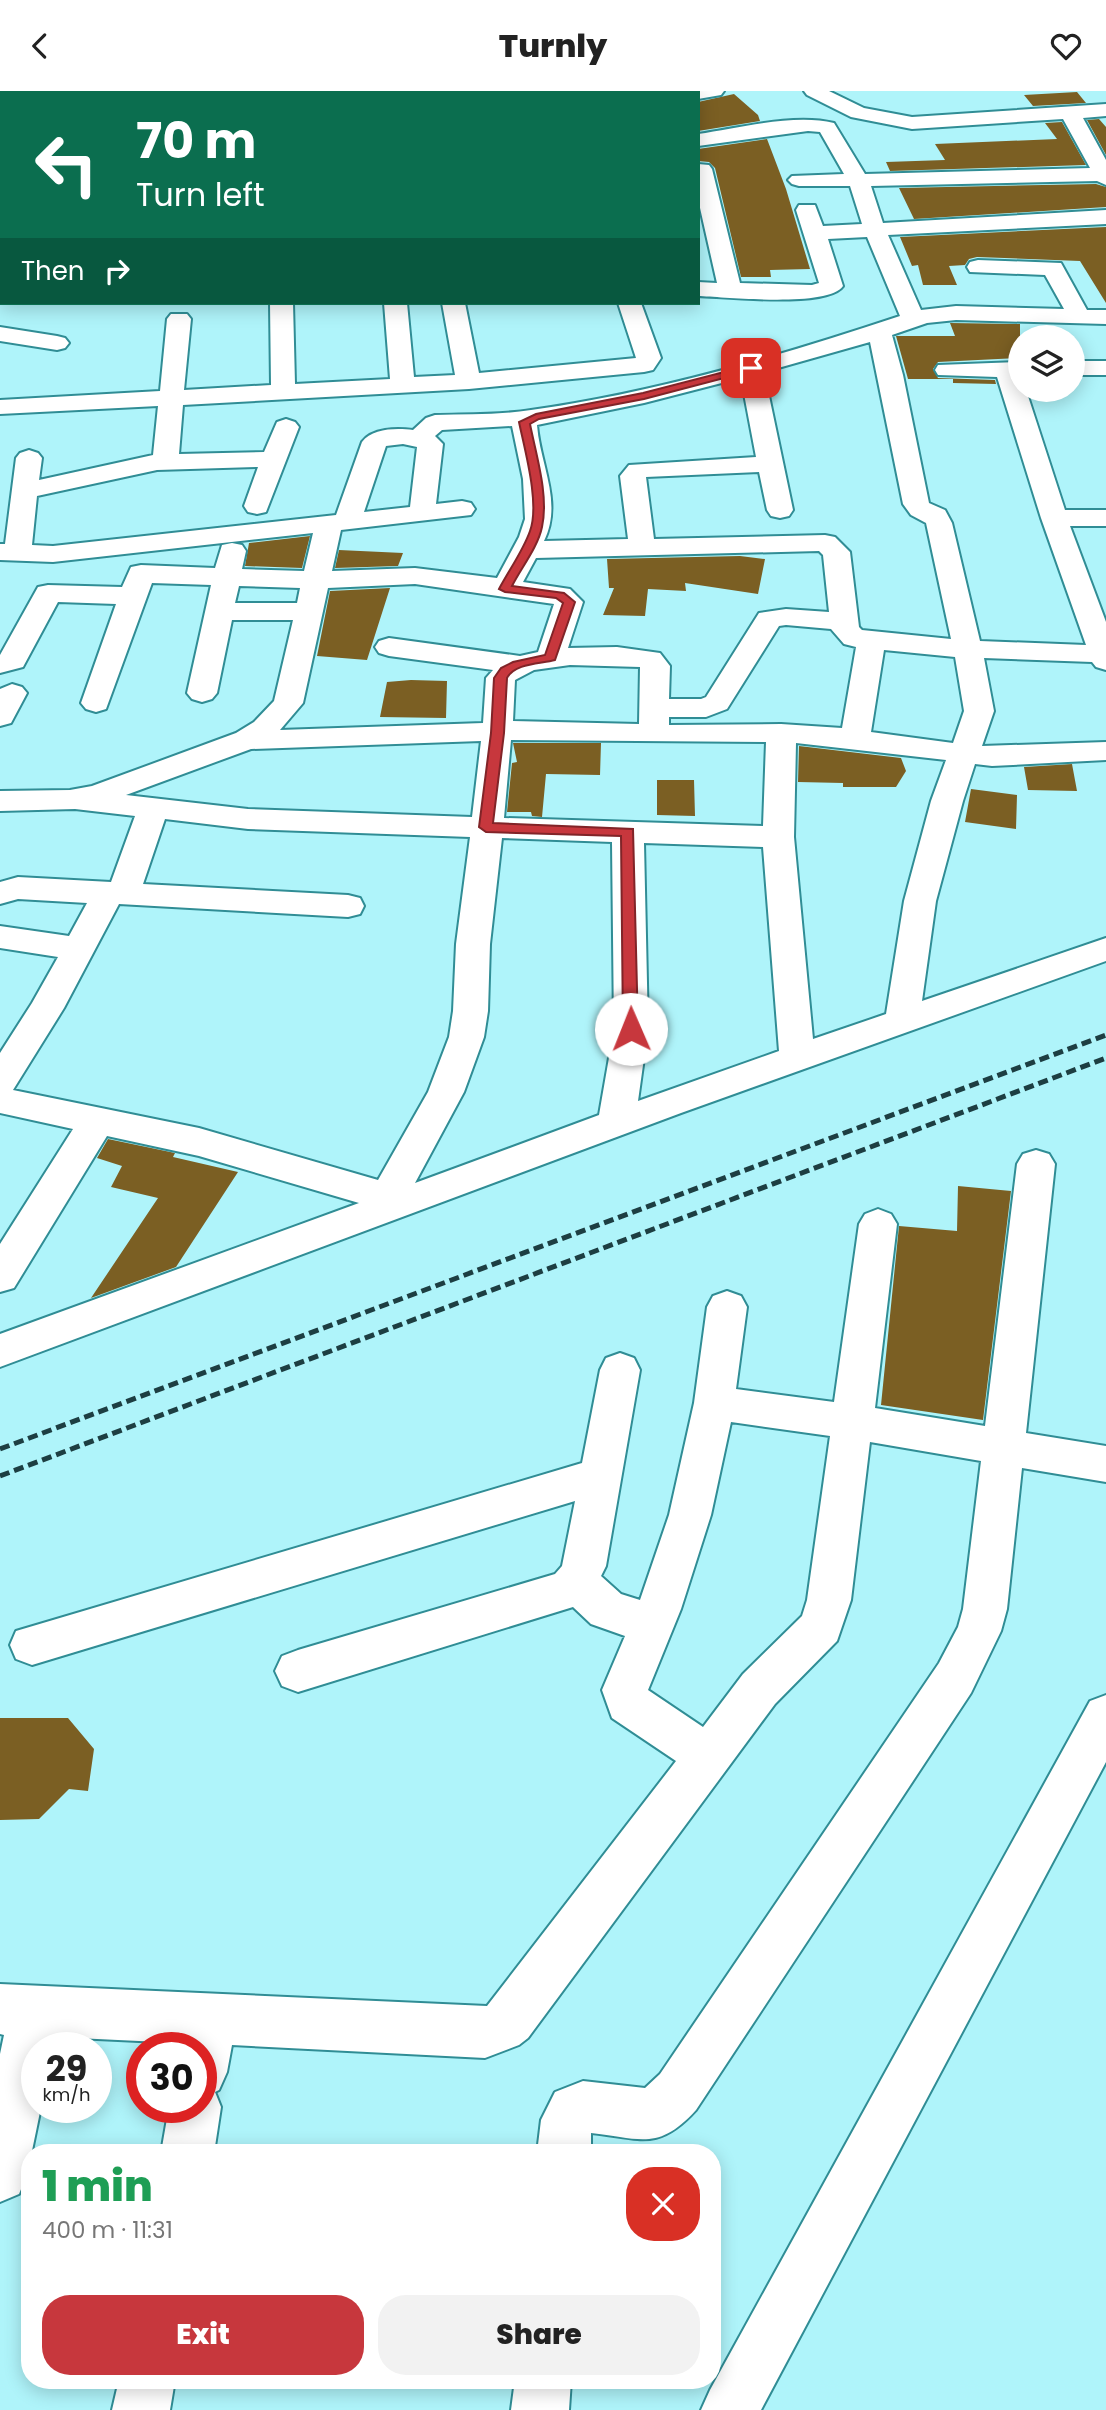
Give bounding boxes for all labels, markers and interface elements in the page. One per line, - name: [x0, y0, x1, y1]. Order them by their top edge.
- text: Turnly: [499, 23, 607, 68]
- icon: back: [21, 27, 59, 65]
- icon: heart: [1047, 27, 1085, 65]
- text: 70 m: [136, 107, 256, 175]
- icon: left: [21, 119, 112, 210]
- text: Turn left: [136, 172, 265, 217]
- icon: right: [98, 252, 136, 290]
- text: Then: [21, 253, 84, 289]
- map controls: [1008, 325, 1085, 402]
- button: layers: [1008, 325, 1085, 402]
- pin: [721, 338, 781, 398]
- icon: arrive: [732, 349, 770, 387]
- position arrow: [594, 992, 668, 1066]
- speed limit sign: 30: [126, 2032, 217, 2123]
- text: 29: [46, 2044, 87, 2093]
- text: km/h: [43, 2082, 90, 2107]
- text: 1 min: [42, 2157, 153, 2216]
- button: close: [626, 2167, 700, 2241]
- text: 400 m · 11:31: [42, 2214, 173, 2246]
- button: Exit: [42, 2295, 364, 2375]
- button: Share: [378, 2295, 700, 2375]

